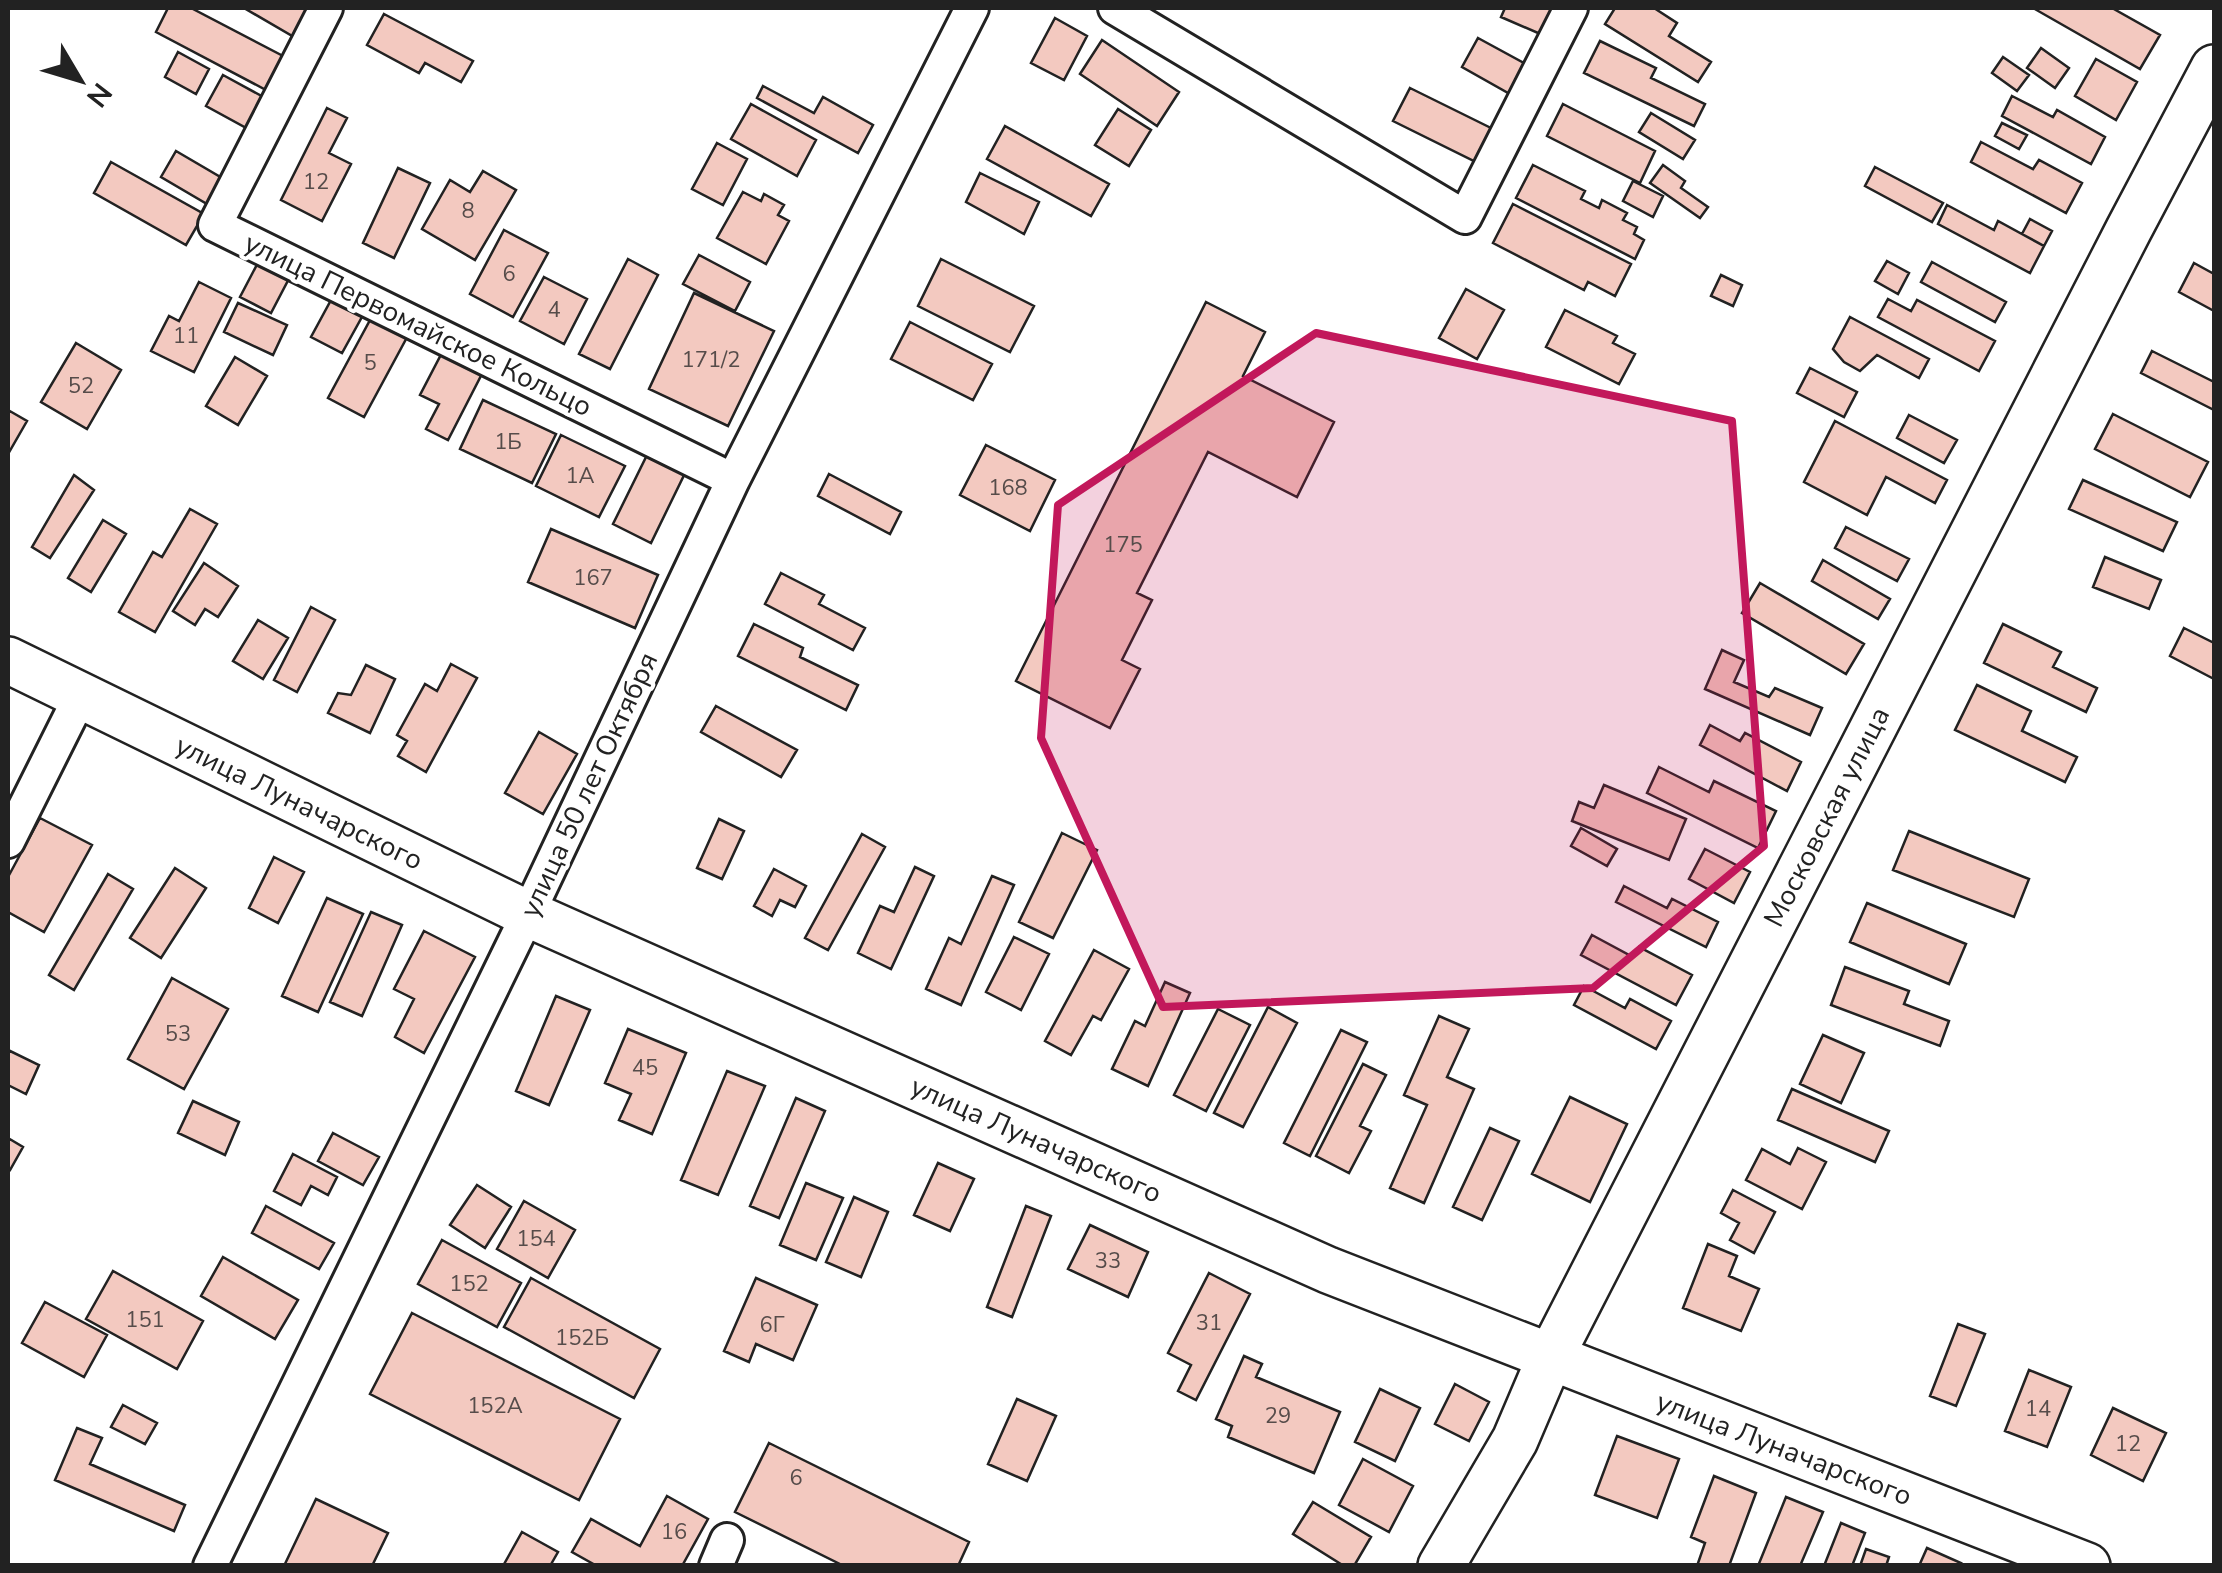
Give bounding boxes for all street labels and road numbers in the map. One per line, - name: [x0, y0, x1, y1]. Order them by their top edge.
- street label: улица Первомайское Кольцо: [238, 224, 598, 426]
- street label: улица 50 лет Октября: [511, 646, 667, 924]
- street label: Московская улица: [1755, 700, 1899, 934]
- street label: улица Луначарского: [169, 726, 429, 880]
- street label: улица Луначарского: [904, 1067, 1168, 1213]
- street label: улица Луначарского: [1651, 1383, 1917, 1515]

